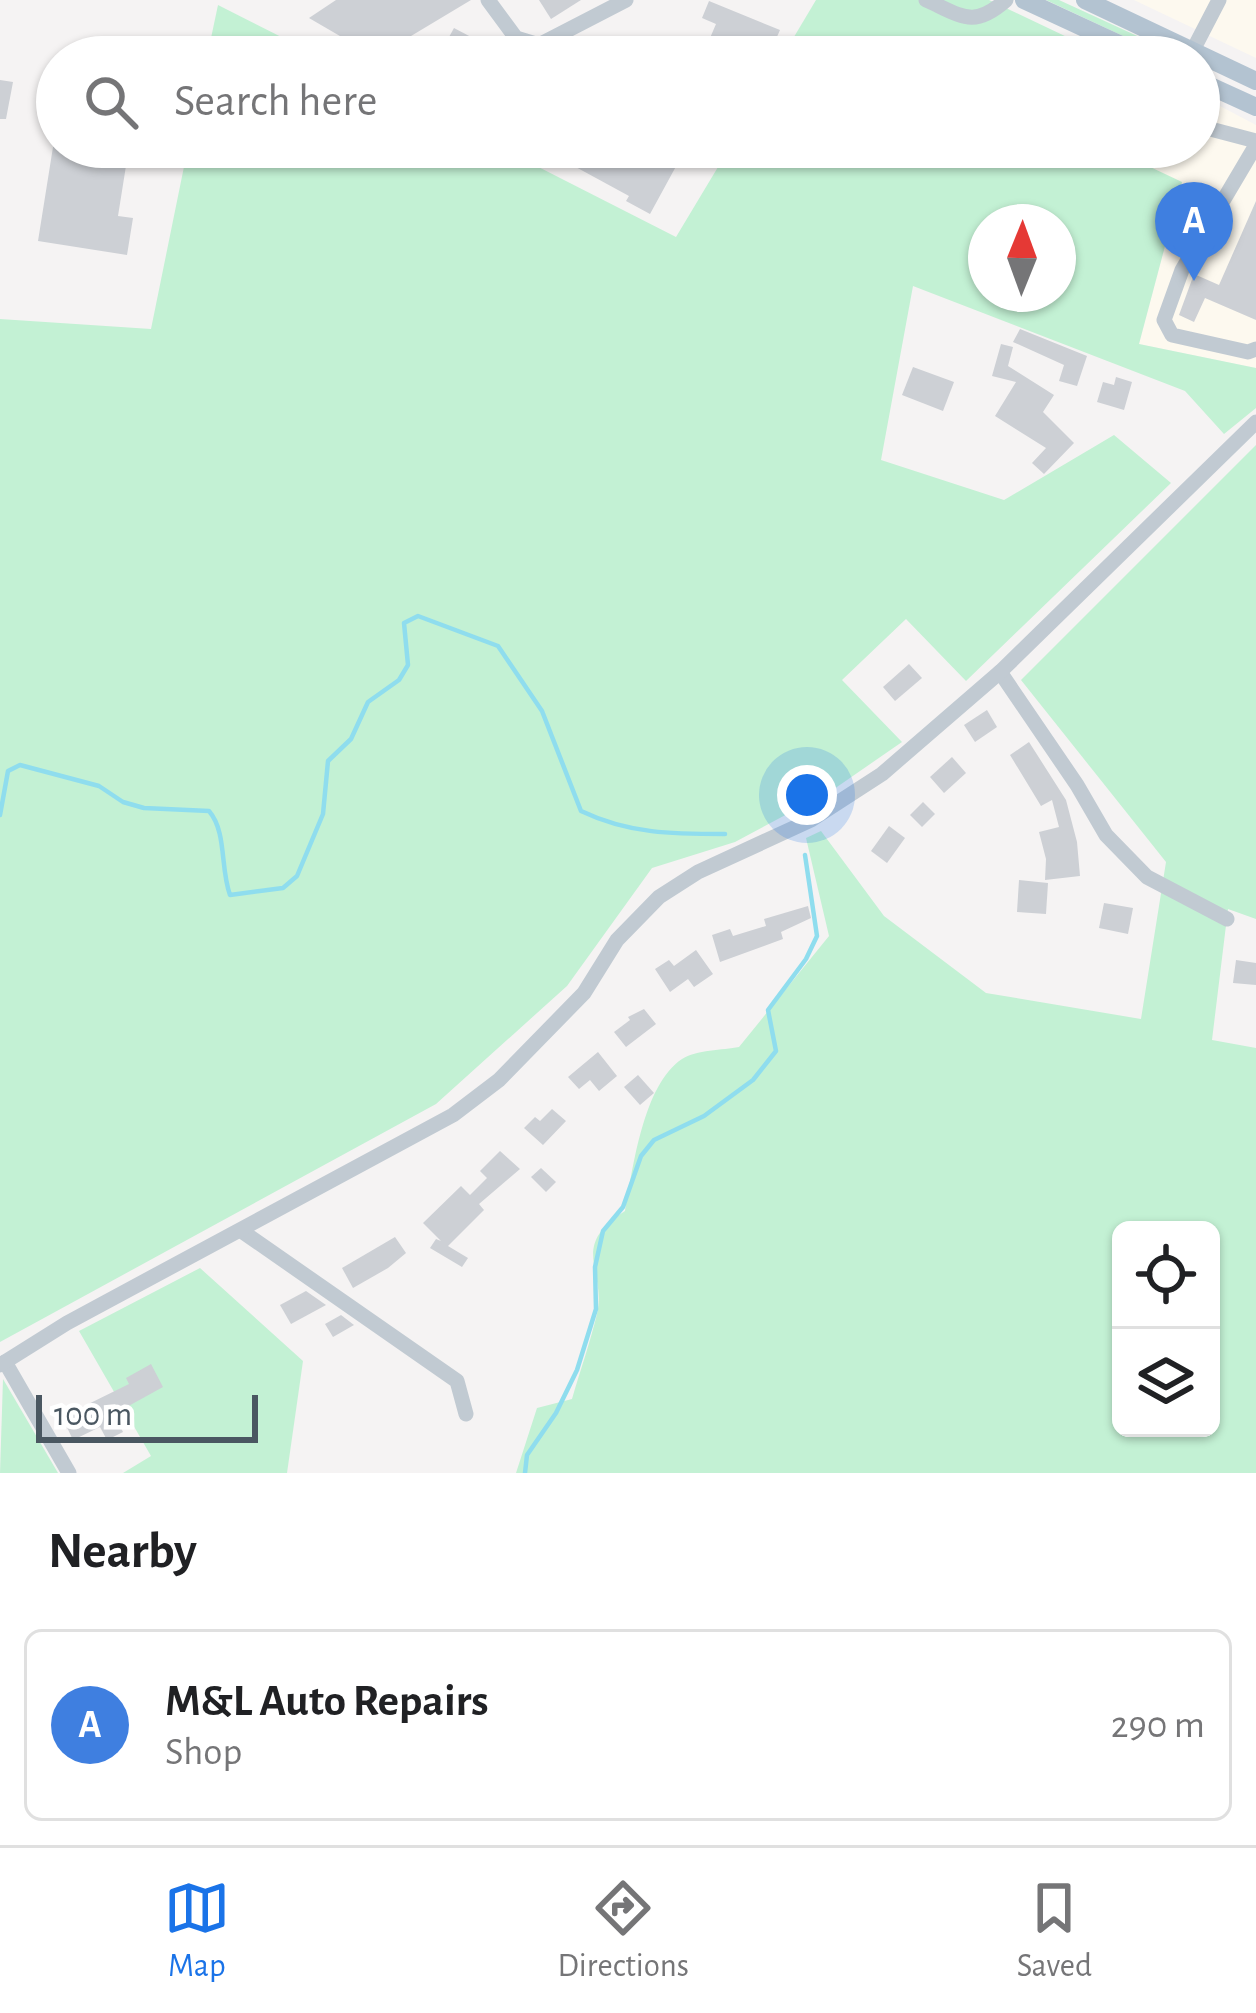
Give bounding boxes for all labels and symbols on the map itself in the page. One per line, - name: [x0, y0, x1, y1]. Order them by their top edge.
- pin: A: [1155, 182, 1233, 281]
- north arrow: [968, 204, 1076, 312]
- your location: [777, 765, 837, 825]
- scale bar: [36, 1389, 258, 1442]

